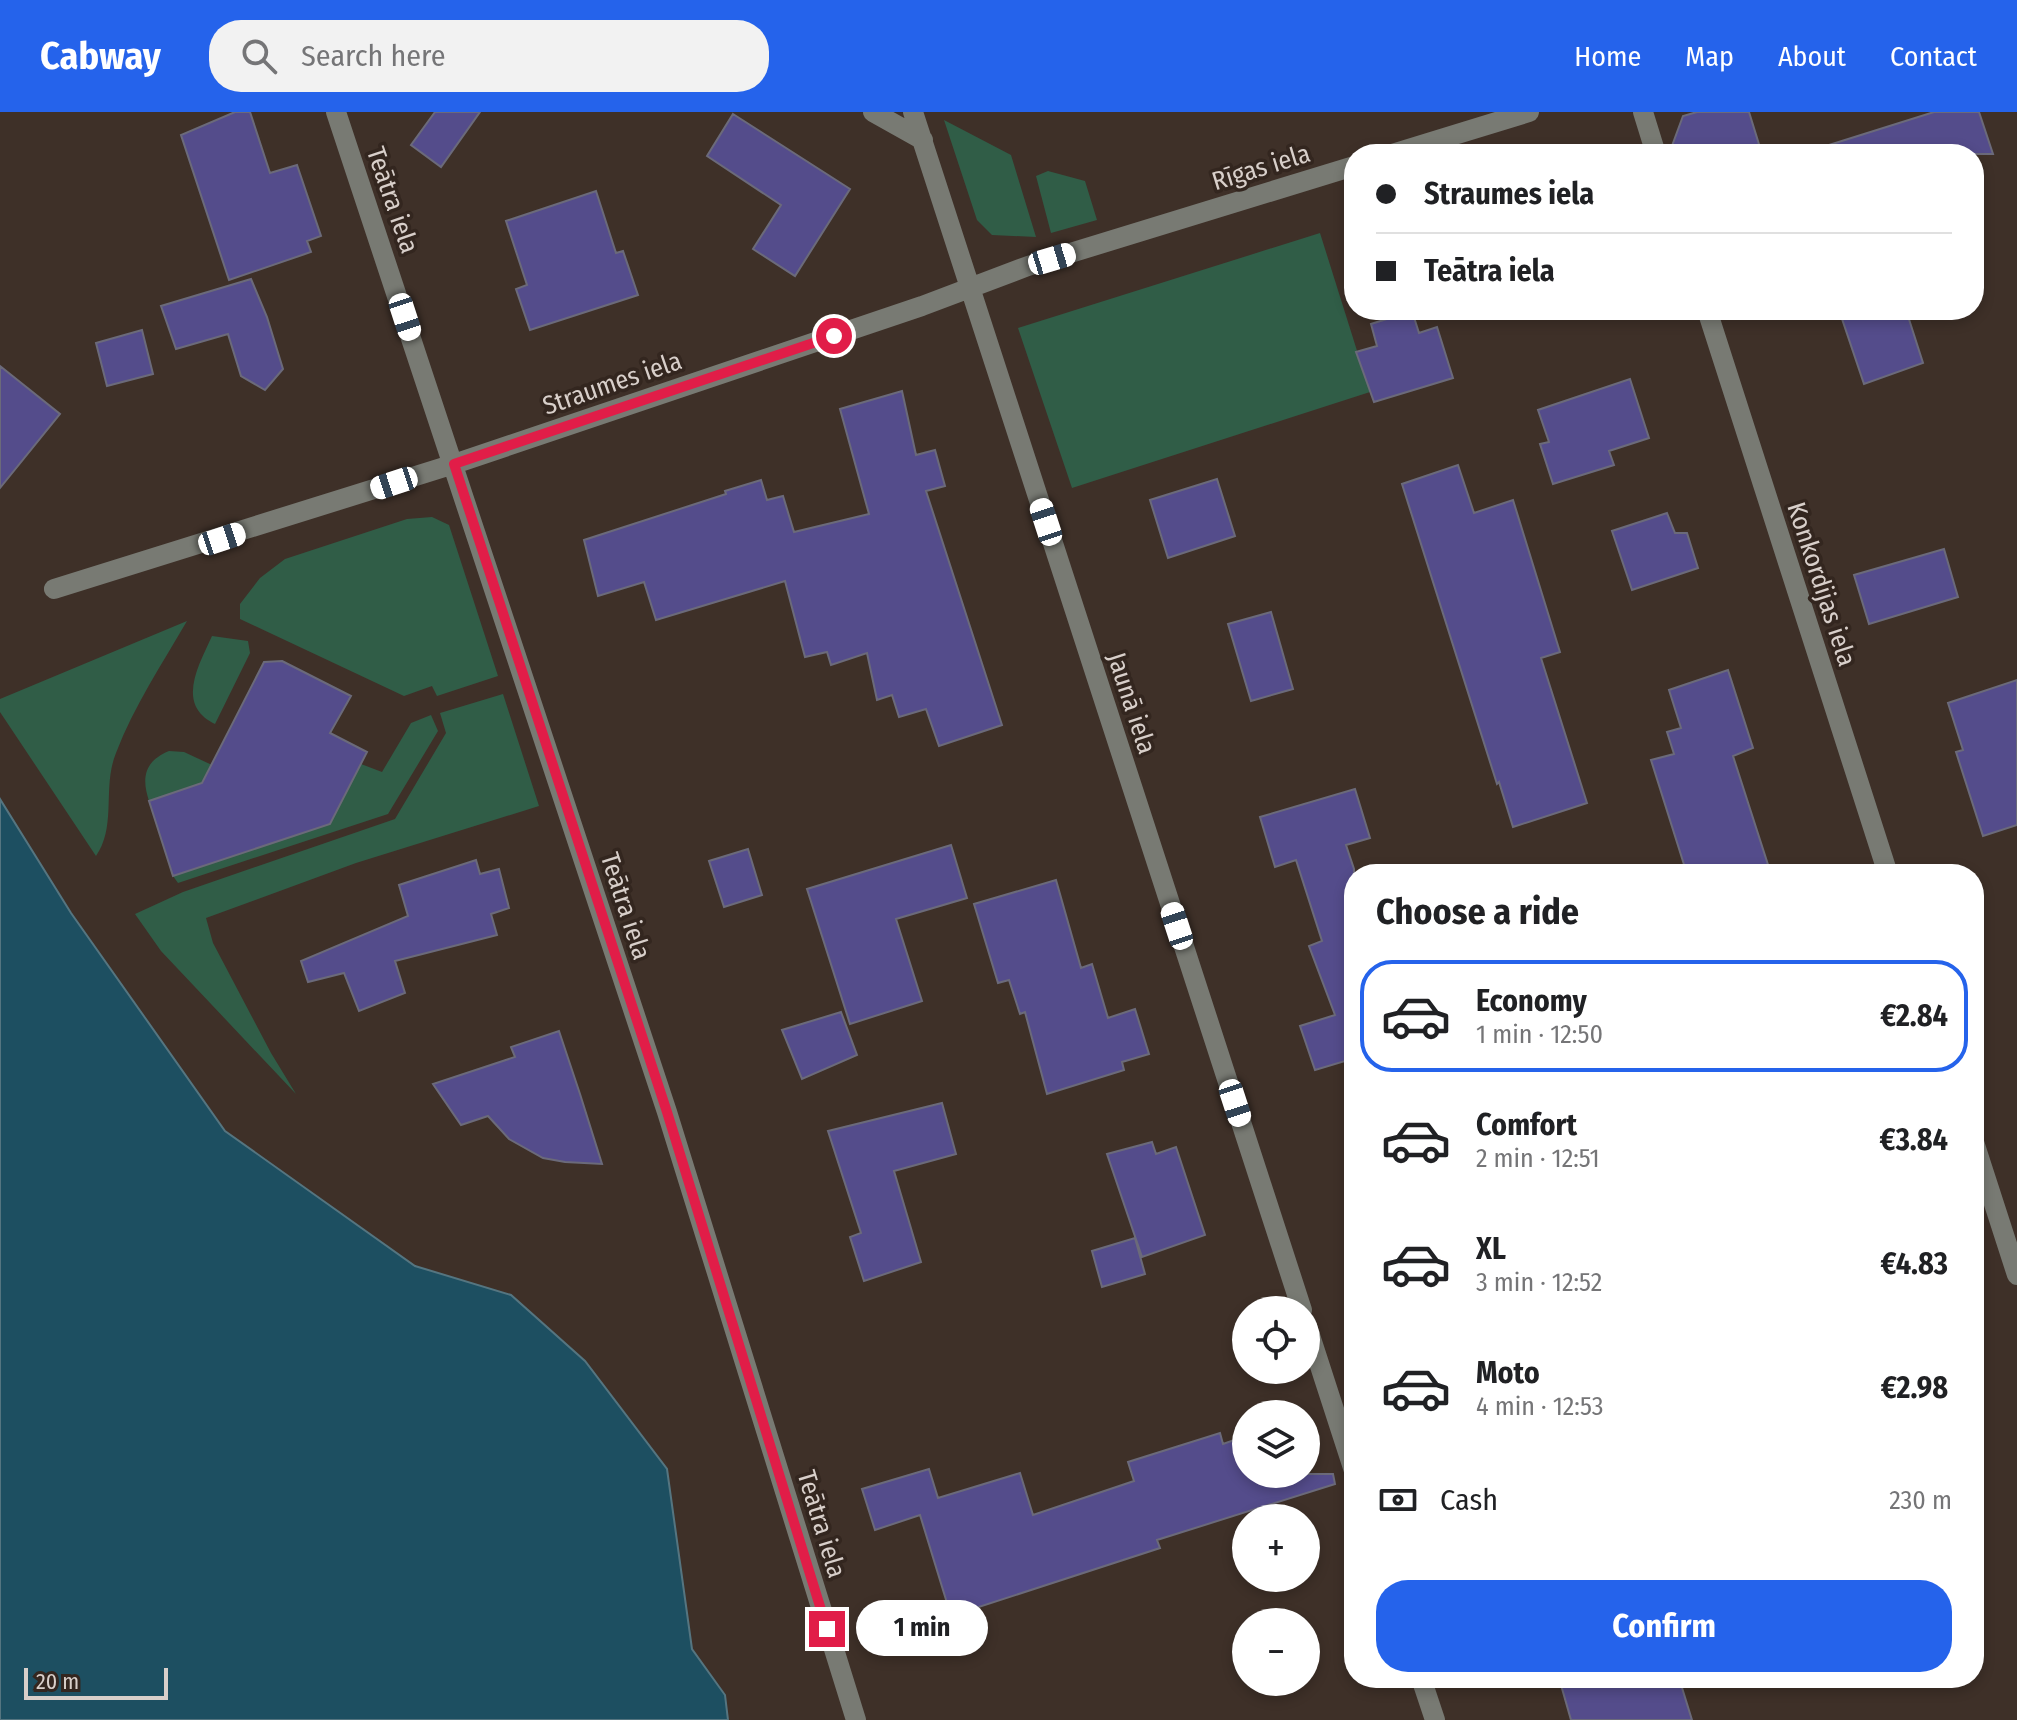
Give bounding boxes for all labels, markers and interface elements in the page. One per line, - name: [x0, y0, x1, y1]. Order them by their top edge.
- search box: [209, 20, 769, 92]
- text: Cabway: [40, 33, 161, 79]
- icon: search: [237, 34, 281, 78]
- text: Search here: [301, 38, 446, 74]
- text: Home: [1574, 40, 1641, 73]
- text: Map: [1685, 40, 1734, 73]
- text: About: [1778, 40, 1846, 73]
- text: Contact: [1890, 40, 1977, 73]
- street label: Rīgas iela: [1208, 138, 1314, 197]
- street label: Teātra iela: [360, 143, 425, 257]
- text: Straumes iela: [1424, 176, 1594, 212]
- car: [1026, 241, 1078, 277]
- text: Teātra iela: [1424, 253, 1555, 289]
- car: [386, 290, 424, 344]
- route start: [816, 318, 852, 354]
- street label: Straumes iela: [539, 345, 686, 422]
- car: [367, 464, 421, 502]
- car: [1027, 495, 1065, 549]
- street label: Konkordijas iela: [1780, 498, 1863, 670]
- car: [195, 520, 249, 558]
- street label: Jaunā iela: [1101, 649, 1162, 758]
- street label: Teātra iela: [594, 849, 657, 963]
- text: Choose a ride: [1376, 890, 1579, 934]
- car: [1158, 899, 1196, 953]
- icon: car: [1380, 980, 1452, 1052]
- text: Economy: [1476, 983, 1587, 1019]
- text: €2.84: [1880, 998, 1948, 1034]
- text: 1 min · 12:50: [1476, 1019, 1603, 1050]
- car: [1216, 1076, 1254, 1130]
- icon: car: [1380, 1104, 1452, 1176]
- text: Comfort: [1476, 1107, 1577, 1143]
- text: €3.84: [1880, 1122, 1948, 1158]
- text: 2 min · 12:51: [1476, 1143, 1600, 1174]
- icon: car: [1380, 1228, 1452, 1300]
- text: XL: [1476, 1231, 1506, 1267]
- text: €4.83: [1881, 1246, 1948, 1282]
- text: 3 min · 12:52: [1476, 1267, 1602, 1298]
- map controls: [1232, 1296, 1320, 1696]
- button: locate: [1232, 1296, 1320, 1384]
- icon: car: [1380, 1352, 1452, 1424]
- text: Moto: [1476, 1355, 1540, 1391]
- text: €2.98: [1881, 1370, 1948, 1406]
- text: 4 min · 12:53: [1476, 1391, 1603, 1422]
- button: layers: [1232, 1400, 1320, 1488]
- street label: Teātra iela: [791, 1467, 852, 1581]
- icon: cash: [1376, 1478, 1420, 1522]
- text: Cash: [1440, 1482, 1498, 1518]
- text: 230 m: [1889, 1485, 1952, 1516]
- button: +: [1232, 1504, 1320, 1592]
- button: Confirm: [1376, 1580, 1952, 1672]
- callout: 1 min: [855, 1601, 987, 1657]
- button: −: [1232, 1608, 1320, 1696]
- route end: [809, 1611, 845, 1647]
- text: 1 min: [894, 1612, 950, 1643]
- scale bar: [24, 1664, 168, 1700]
- text: 20 m: [36, 1668, 79, 1695]

